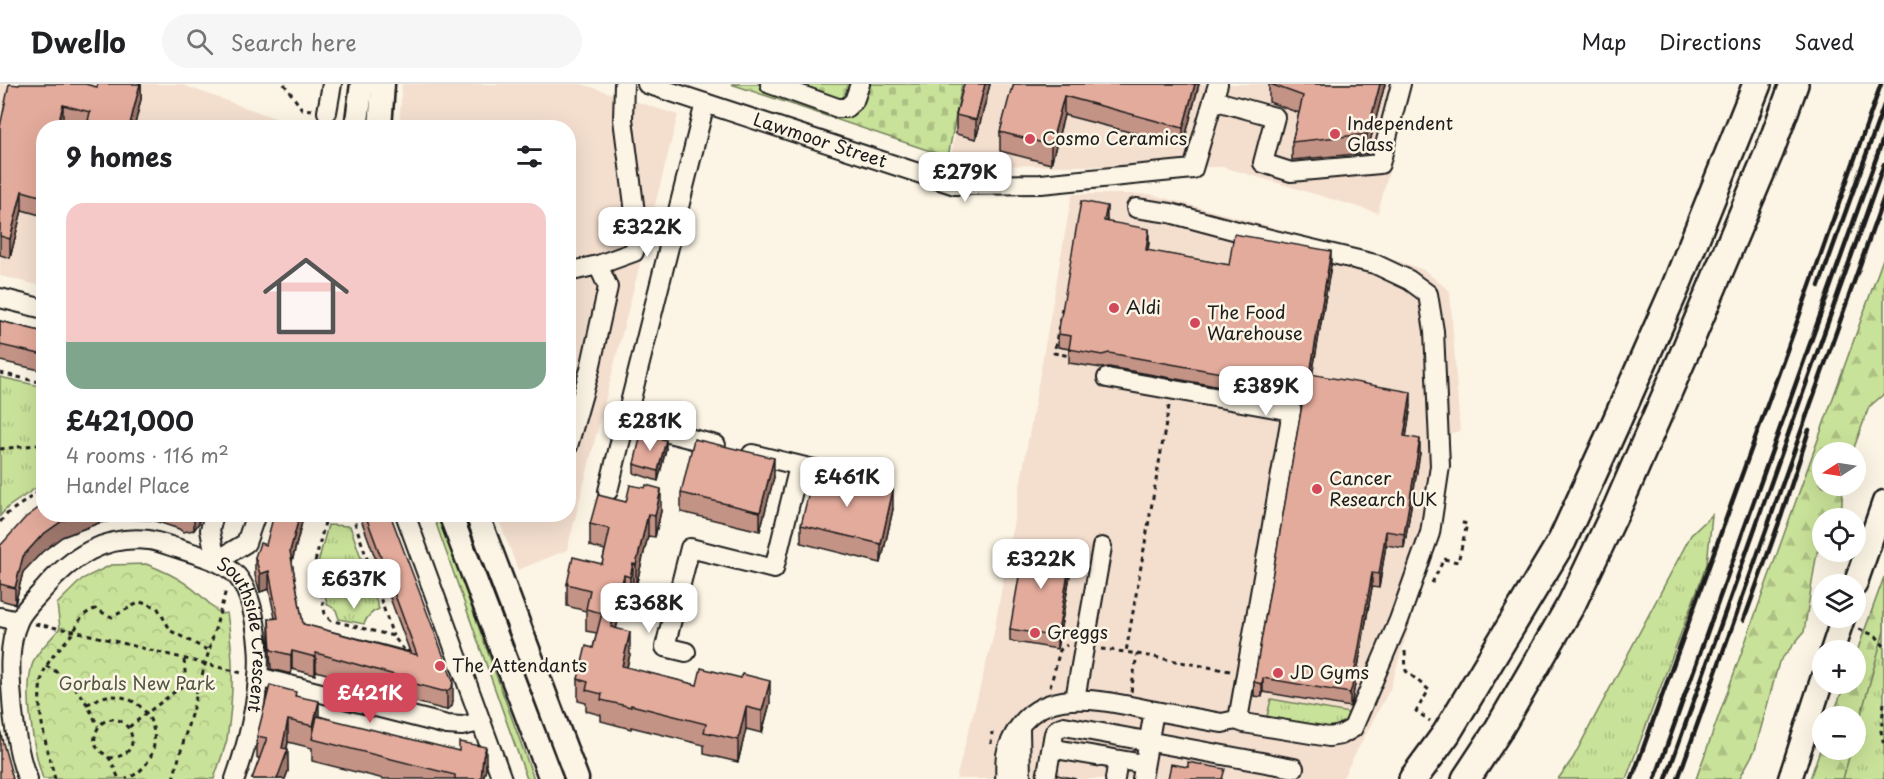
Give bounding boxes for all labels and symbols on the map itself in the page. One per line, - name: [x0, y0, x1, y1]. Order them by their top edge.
- street label: Lawmoor Street: [750, 105, 891, 174]
- place label: Independent Glass: [1347, 109, 1453, 157]
- place label: Cosmo Ceramics: [1042, 124, 1187, 151]
- marker: Independent Glass: [1328, 127, 1342, 141]
- marker: Cosmo Ceramics: [1023, 132, 1037, 146]
- pin: £279K: [923, 152, 1007, 203]
- pin: £322K: [605, 207, 689, 258]
- place label: Aldi: [1126, 293, 1161, 320]
- place label: The Food Warehouse: [1207, 298, 1303, 346]
- marker: Aldi: [1107, 301, 1121, 315]
- marker: The Food Warehouse: [1188, 316, 1202, 330]
- pin: £389K: [1224, 366, 1308, 417]
- pin: £281K: [608, 401, 692, 452]
- north arrow: [1812, 442, 1866, 496]
- pin: £461K: [805, 457, 889, 508]
- place label: Cancer Research UK: [1329, 464, 1437, 512]
- marker: Cancer Research UK: [1310, 482, 1324, 496]
- pin: £322K: [999, 539, 1083, 590]
- street label: Southside Crescent: [212, 549, 274, 715]
- pin: £637K: [312, 559, 396, 610]
- pin: £368K: [607, 583, 691, 634]
- place label: Greggs: [1047, 618, 1108, 645]
- marker: Greggs: [1028, 626, 1042, 640]
- place label: The Attendants: [452, 651, 587, 678]
- place label: JD Gyms: [1290, 658, 1369, 685]
- marker: The Attendants: [433, 659, 447, 673]
- marker: JD Gyms: [1271, 666, 1285, 680]
- park label: Gorbals New Park: [59, 669, 216, 696]
- pin: £421K: [328, 673, 412, 724]

